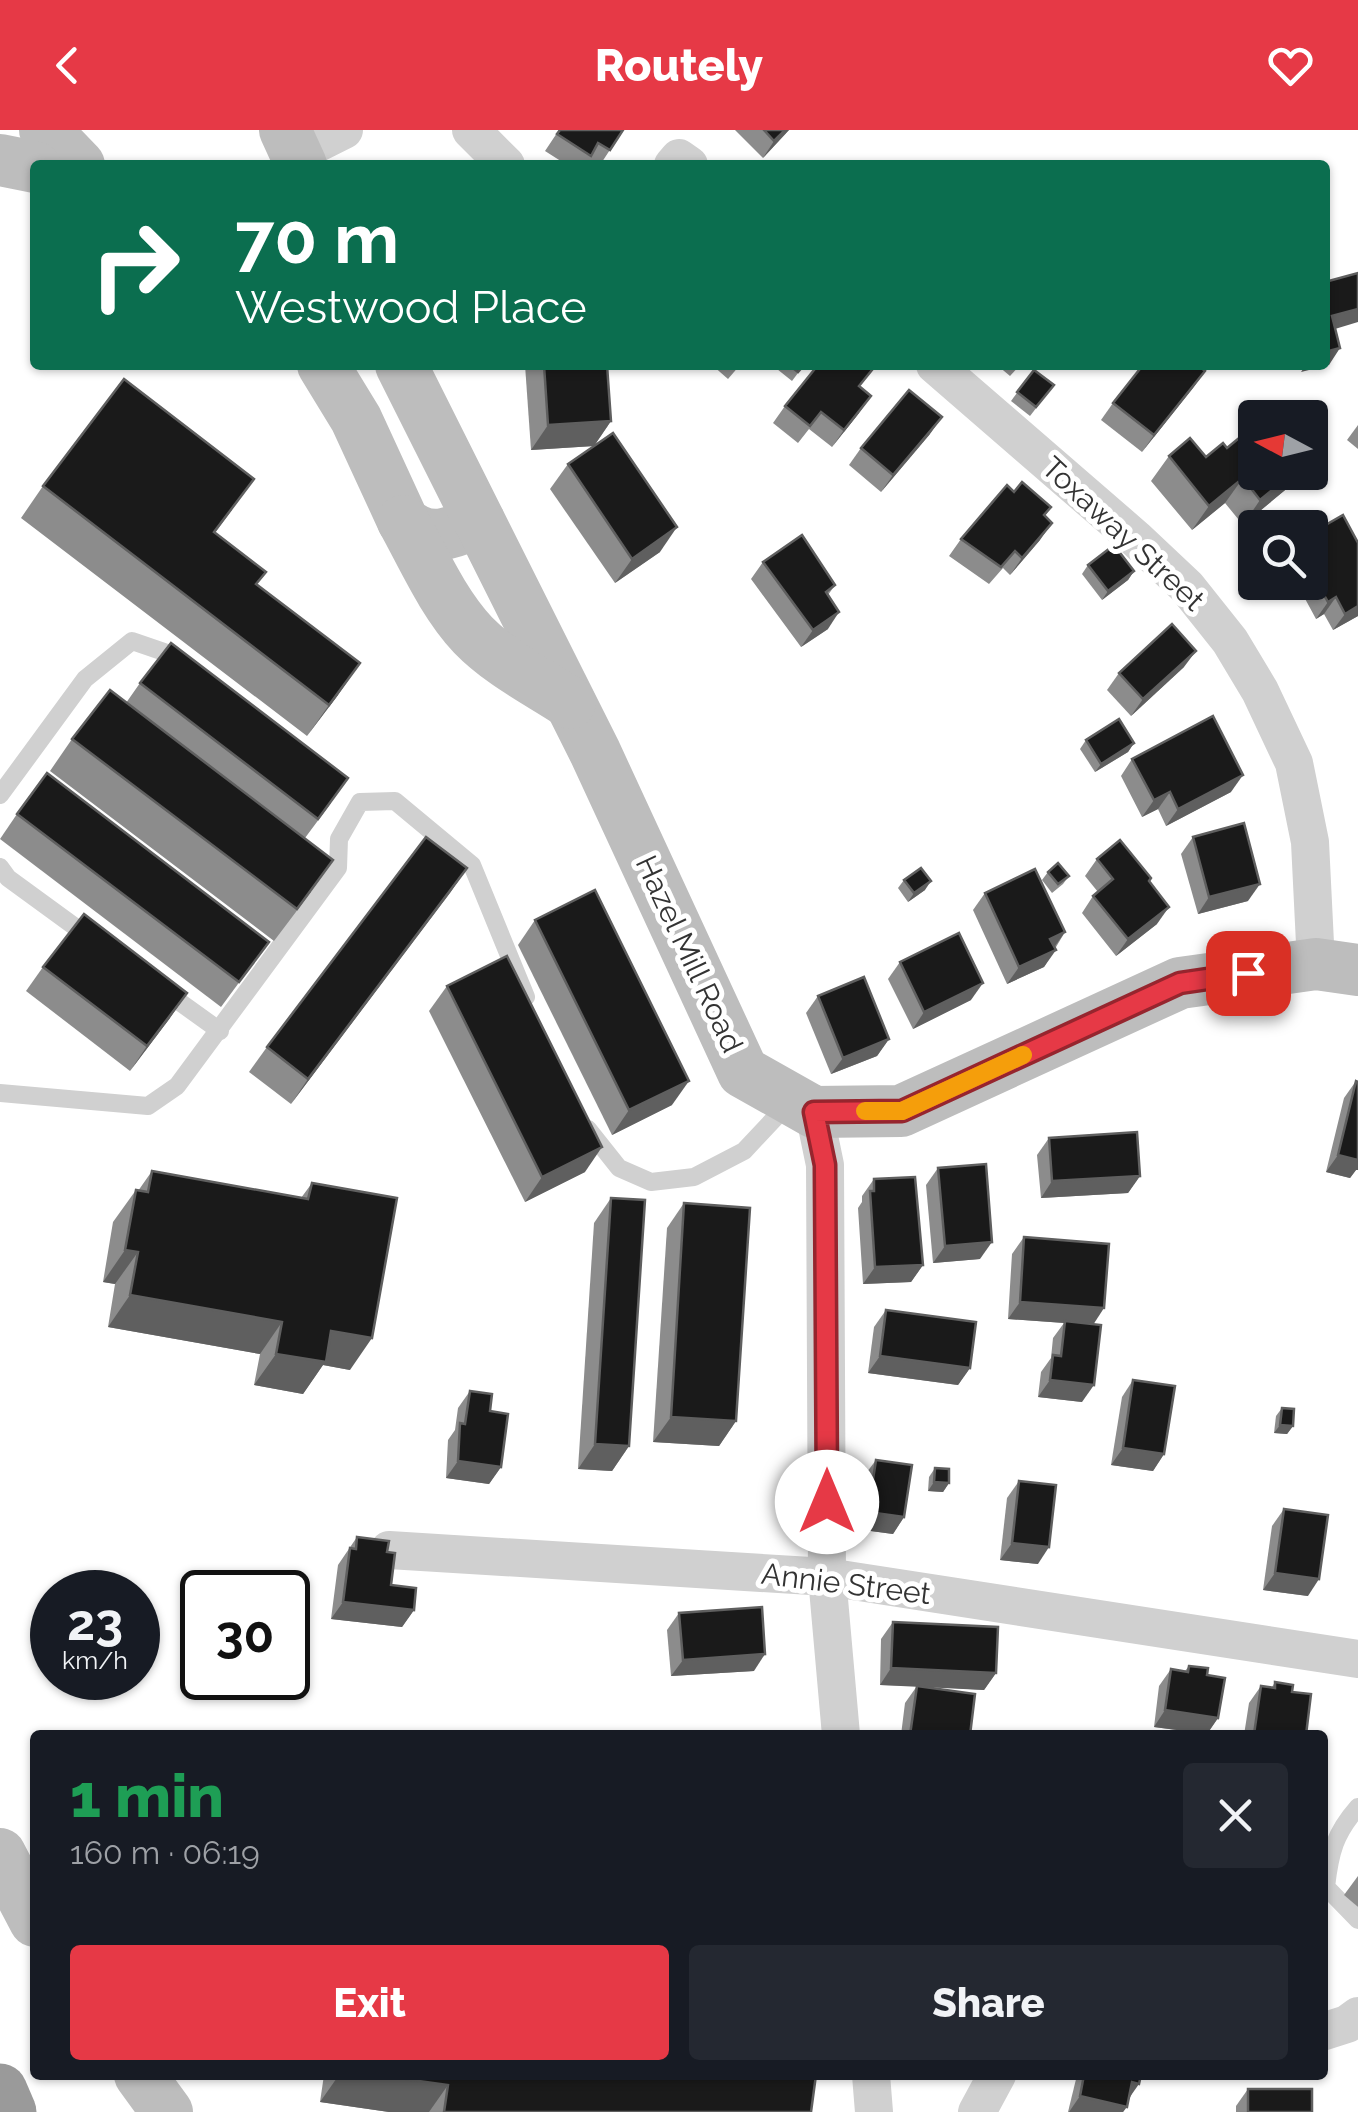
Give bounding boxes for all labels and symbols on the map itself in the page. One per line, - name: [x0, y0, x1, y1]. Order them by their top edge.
- north arrow: [1238, 400, 1328, 490]
- street label: Toxaway Street: [1035, 450, 1212, 618]
- street label: Hazel Mill Road: [629, 850, 750, 1058]
- pin: [1206, 931, 1291, 1016]
- position arrow: [775, 1450, 879, 1554]
- street label: Annie Street: [759, 1556, 933, 1611]
- speed limit sign: 30: [180, 1570, 310, 1700]

